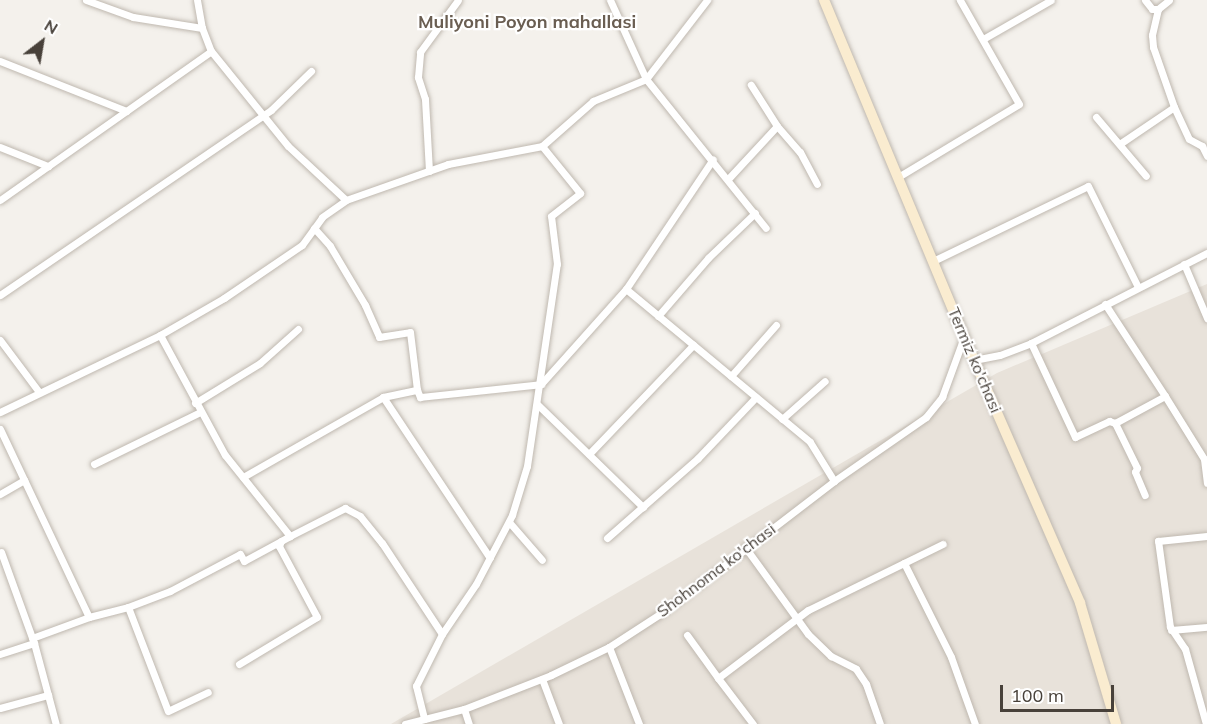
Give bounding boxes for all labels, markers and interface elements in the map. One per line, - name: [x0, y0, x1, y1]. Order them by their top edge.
- district label: Muliyoni Poyon mahallasi: [418, 11, 636, 33]
- north arrow: [12, 12, 72, 72]
- text: N: [41, 15, 62, 38]
- street label: Termiz ko'chasi: [944, 304, 1006, 416]
- street label: Shohnoma ko'chasi: [653, 519, 779, 621]
- scale bar: [1003, 673, 1117, 711]
- text: 100 m: [1011, 684, 1064, 707]

